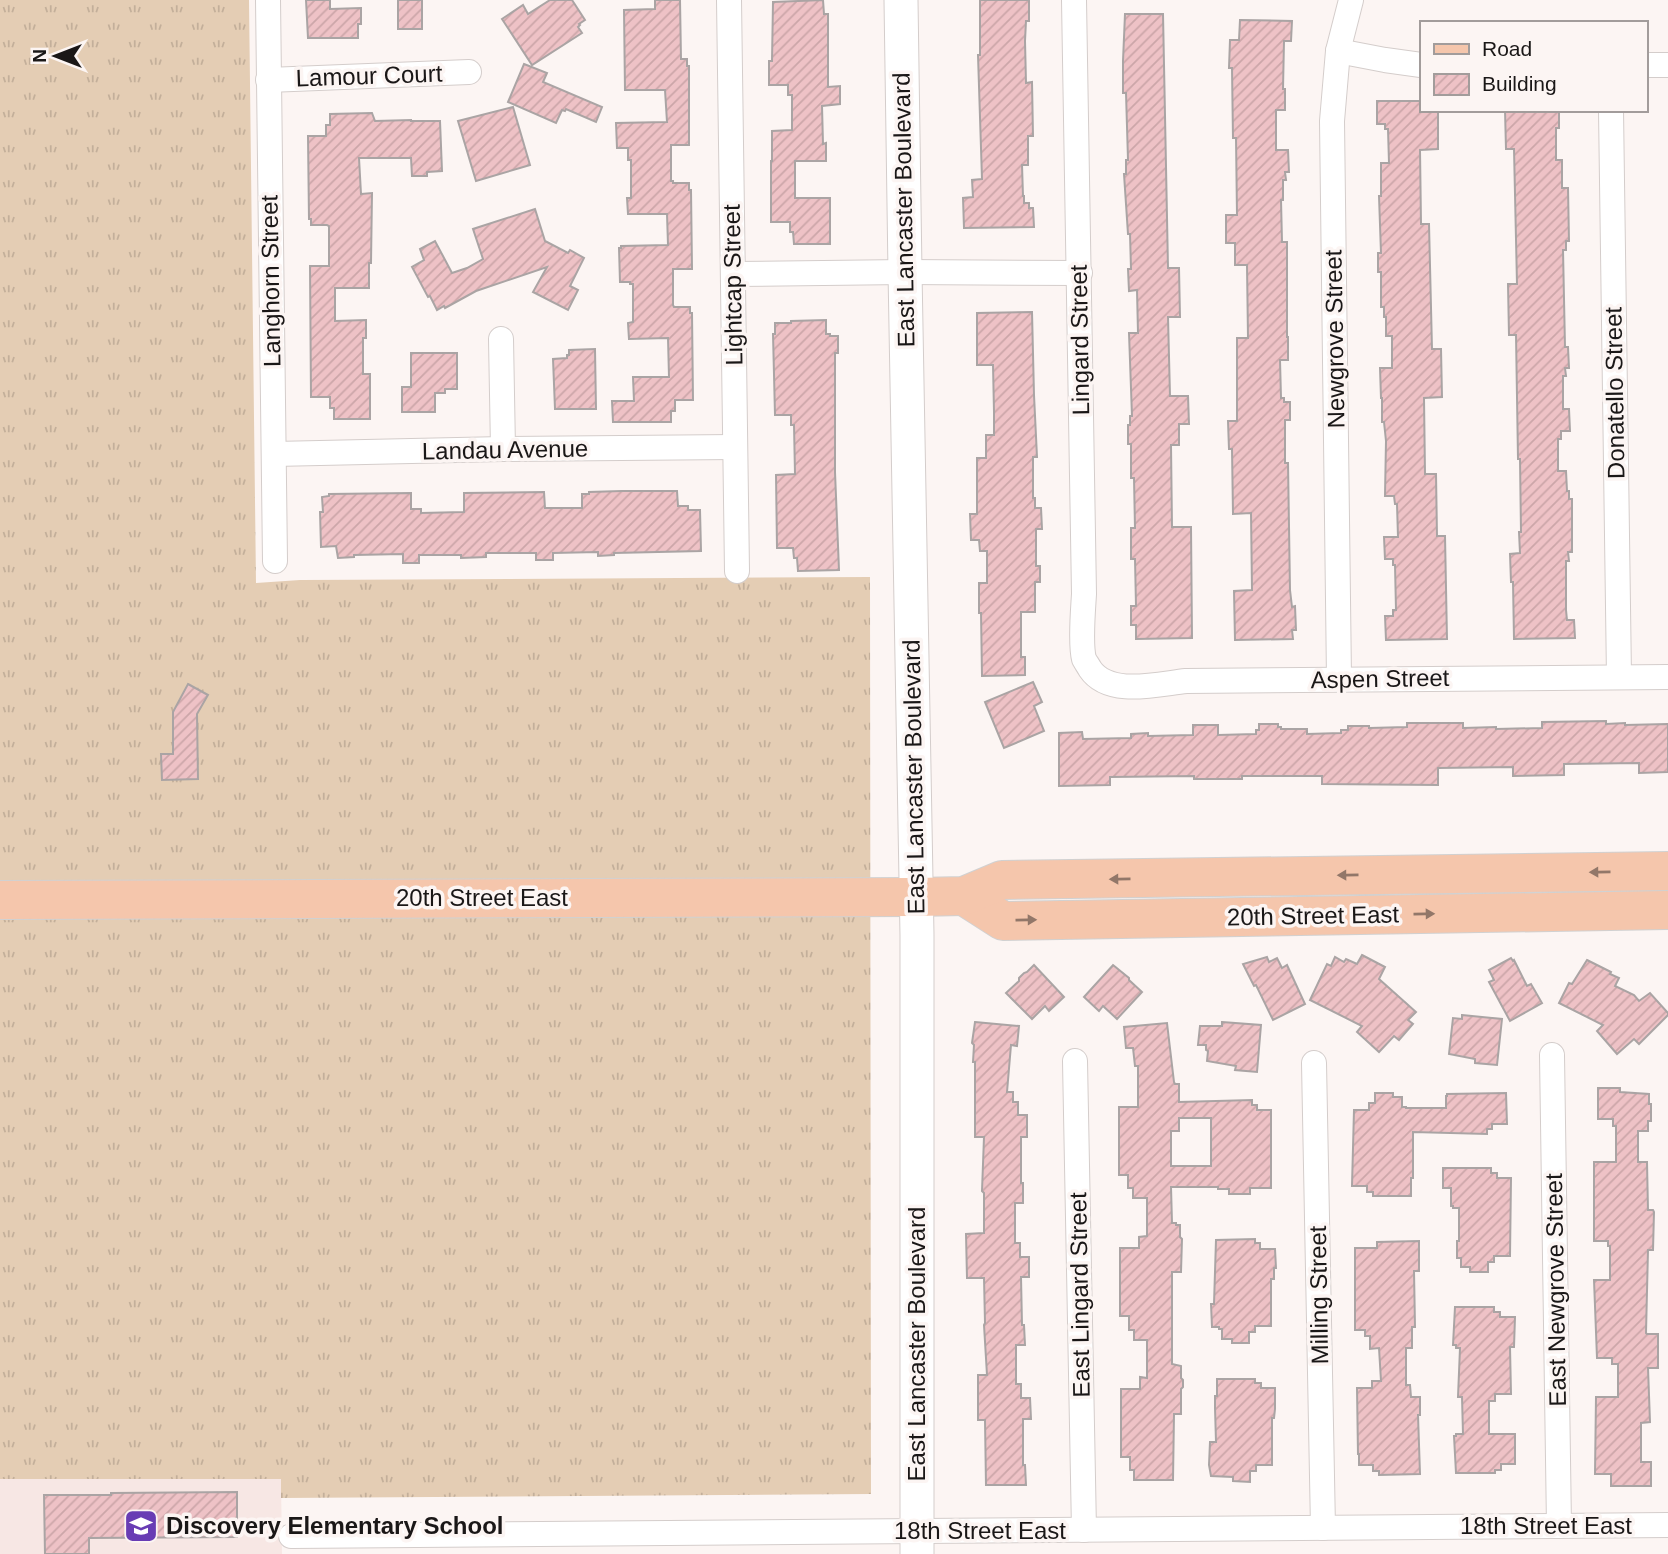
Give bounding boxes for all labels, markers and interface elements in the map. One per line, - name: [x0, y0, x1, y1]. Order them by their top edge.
- north arrow: [21, 21, 91, 91]
- legend: [1420, 21, 1647, 112]
- text: Road: [1482, 37, 1532, 60]
- text: N: [29, 49, 50, 63]
- street label: Lamour Court: [295, 59, 443, 92]
- street label: East Lancaster Boulevard: [888, 72, 919, 348]
- text: Building: [1482, 72, 1557, 95]
- street label: Langhorn Street: [255, 194, 286, 367]
- street label: Lightcap Street: [718, 204, 747, 366]
- street label: Newgrove Street: [1319, 249, 1350, 429]
- street label: Lingard Street: [1065, 264, 1094, 416]
- street label: Donatello Street: [1599, 306, 1629, 479]
- street label: Landau Avenue: [422, 435, 588, 464]
- street label: East Lancaster Boulevard: [898, 639, 929, 915]
- street label: Aspen Street: [1310, 664, 1450, 693]
- one-way arrow: [1589, 866, 1611, 878]
- one-way arrow: [1337, 870, 1359, 881]
- one-way arrow: [1109, 873, 1131, 884]
- street label: 20th Street East: [396, 884, 568, 911]
- street label: 20th Street East: [1227, 900, 1400, 930]
- one-way arrow: [1414, 908, 1436, 920]
- one-way arrow: [1015, 915, 1037, 926]
- street label: East Newgrove Street: [1540, 1173, 1571, 1407]
- street label: East Lingard Street: [1064, 1192, 1095, 1398]
- street label: East Lancaster Boulevard: [903, 1207, 930, 1481]
- street label: Milling Street: [1304, 1225, 1333, 1365]
- school or university icon: Discovery Elementary School: [122, 1507, 160, 1545]
- place label: Discovery Elementary School: [166, 1512, 503, 1539]
- street label: 18th Street East: [1460, 1512, 1632, 1539]
- street label: 18th Street East: [894, 1517, 1066, 1544]

